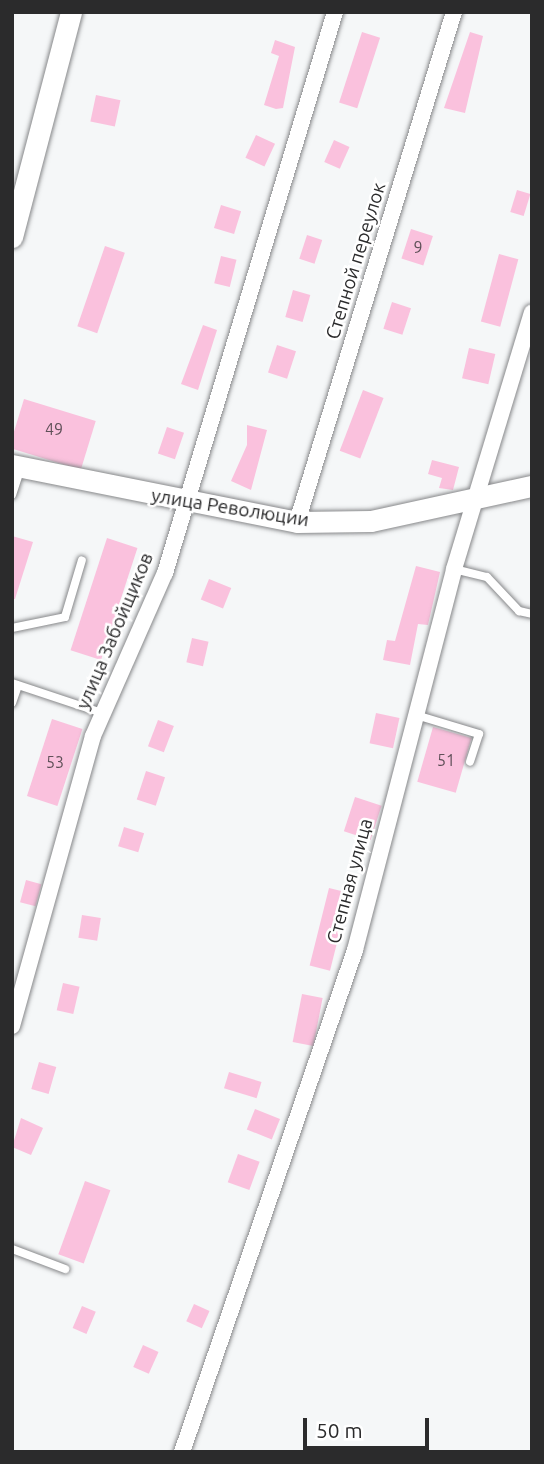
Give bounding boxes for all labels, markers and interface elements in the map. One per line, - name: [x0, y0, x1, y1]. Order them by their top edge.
- street label: Степной переулок: [321, 180, 391, 342]
- house number: 9: [413, 237, 423, 257]
- house number: 49: [45, 419, 63, 439]
- street label: улица Революции: [150, 484, 310, 532]
- street label: улица Забойщиков: [72, 549, 158, 713]
- house number: 51: [437, 750, 455, 770]
- house number: 53: [46, 752, 64, 772]
- street label: Степная улица: [322, 816, 378, 946]
- scale bar: [306, 1404, 432, 1448]
- text: 50 m: [316, 1418, 363, 1442]

